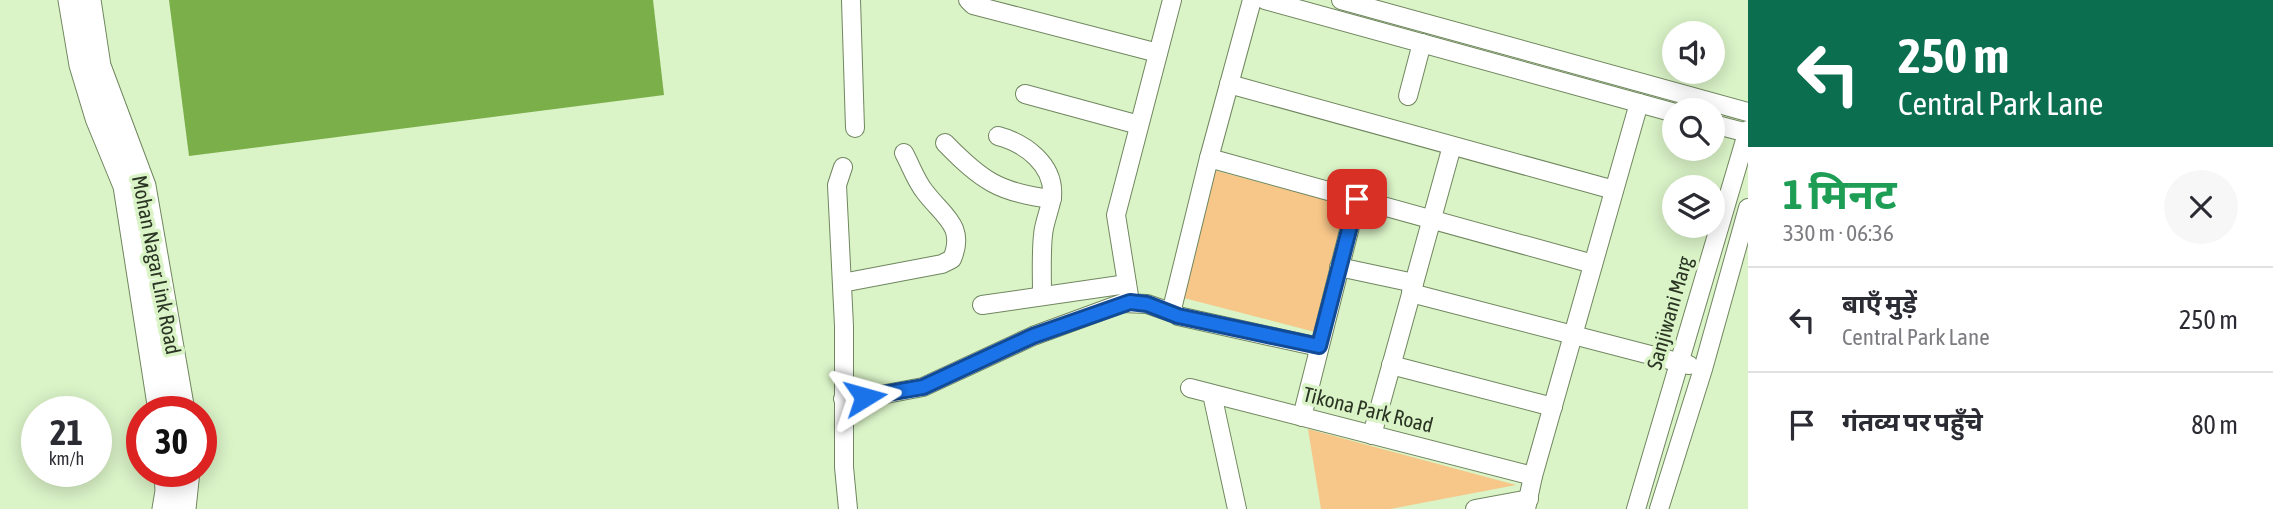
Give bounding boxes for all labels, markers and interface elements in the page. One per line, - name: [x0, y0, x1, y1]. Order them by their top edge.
- map controls: [1662, 21, 1725, 238]
- button: sound: [1662, 21, 1725, 84]
- text: 250 m: [1898, 27, 2009, 83]
- icon: left: [1783, 28, 1874, 119]
- text: Central Park Lane: [1898, 85, 2103, 122]
- button: search: [1662, 98, 1725, 161]
- pin: [1327, 169, 1387, 229]
- text: 1 मिनट: [1783, 170, 1897, 218]
- button: close: [2164, 170, 2238, 244]
- street label: Mohan Nagar Link Road: [128, 173, 186, 356]
- button: layers: [1662, 175, 1725, 238]
- icon: arrive: [1338, 180, 1376, 218]
- text: 330 m · 06:36: [1783, 220, 1894, 246]
- street label: Sanjiwani Marg: [1641, 253, 1697, 372]
- text: बाएँ मुड़ें: [1842, 289, 1917, 319]
- icon: left: [1783, 301, 1821, 339]
- text: 250 m: [2179, 305, 2238, 335]
- text: Central Park Lane: [1842, 324, 1990, 350]
- position arrow: [828, 360, 902, 434]
- street label: Tikona Park Road: [1301, 381, 1436, 437]
- speed limit sign: 30: [126, 396, 217, 487]
- icon: arrive: [1783, 406, 1821, 444]
- text: गंतव्य पर पहुँचे: [1842, 407, 1983, 437]
- text: 80 m: [2191, 410, 2238, 440]
- text: 21: [50, 412, 83, 452]
- text: km/h: [49, 448, 84, 469]

